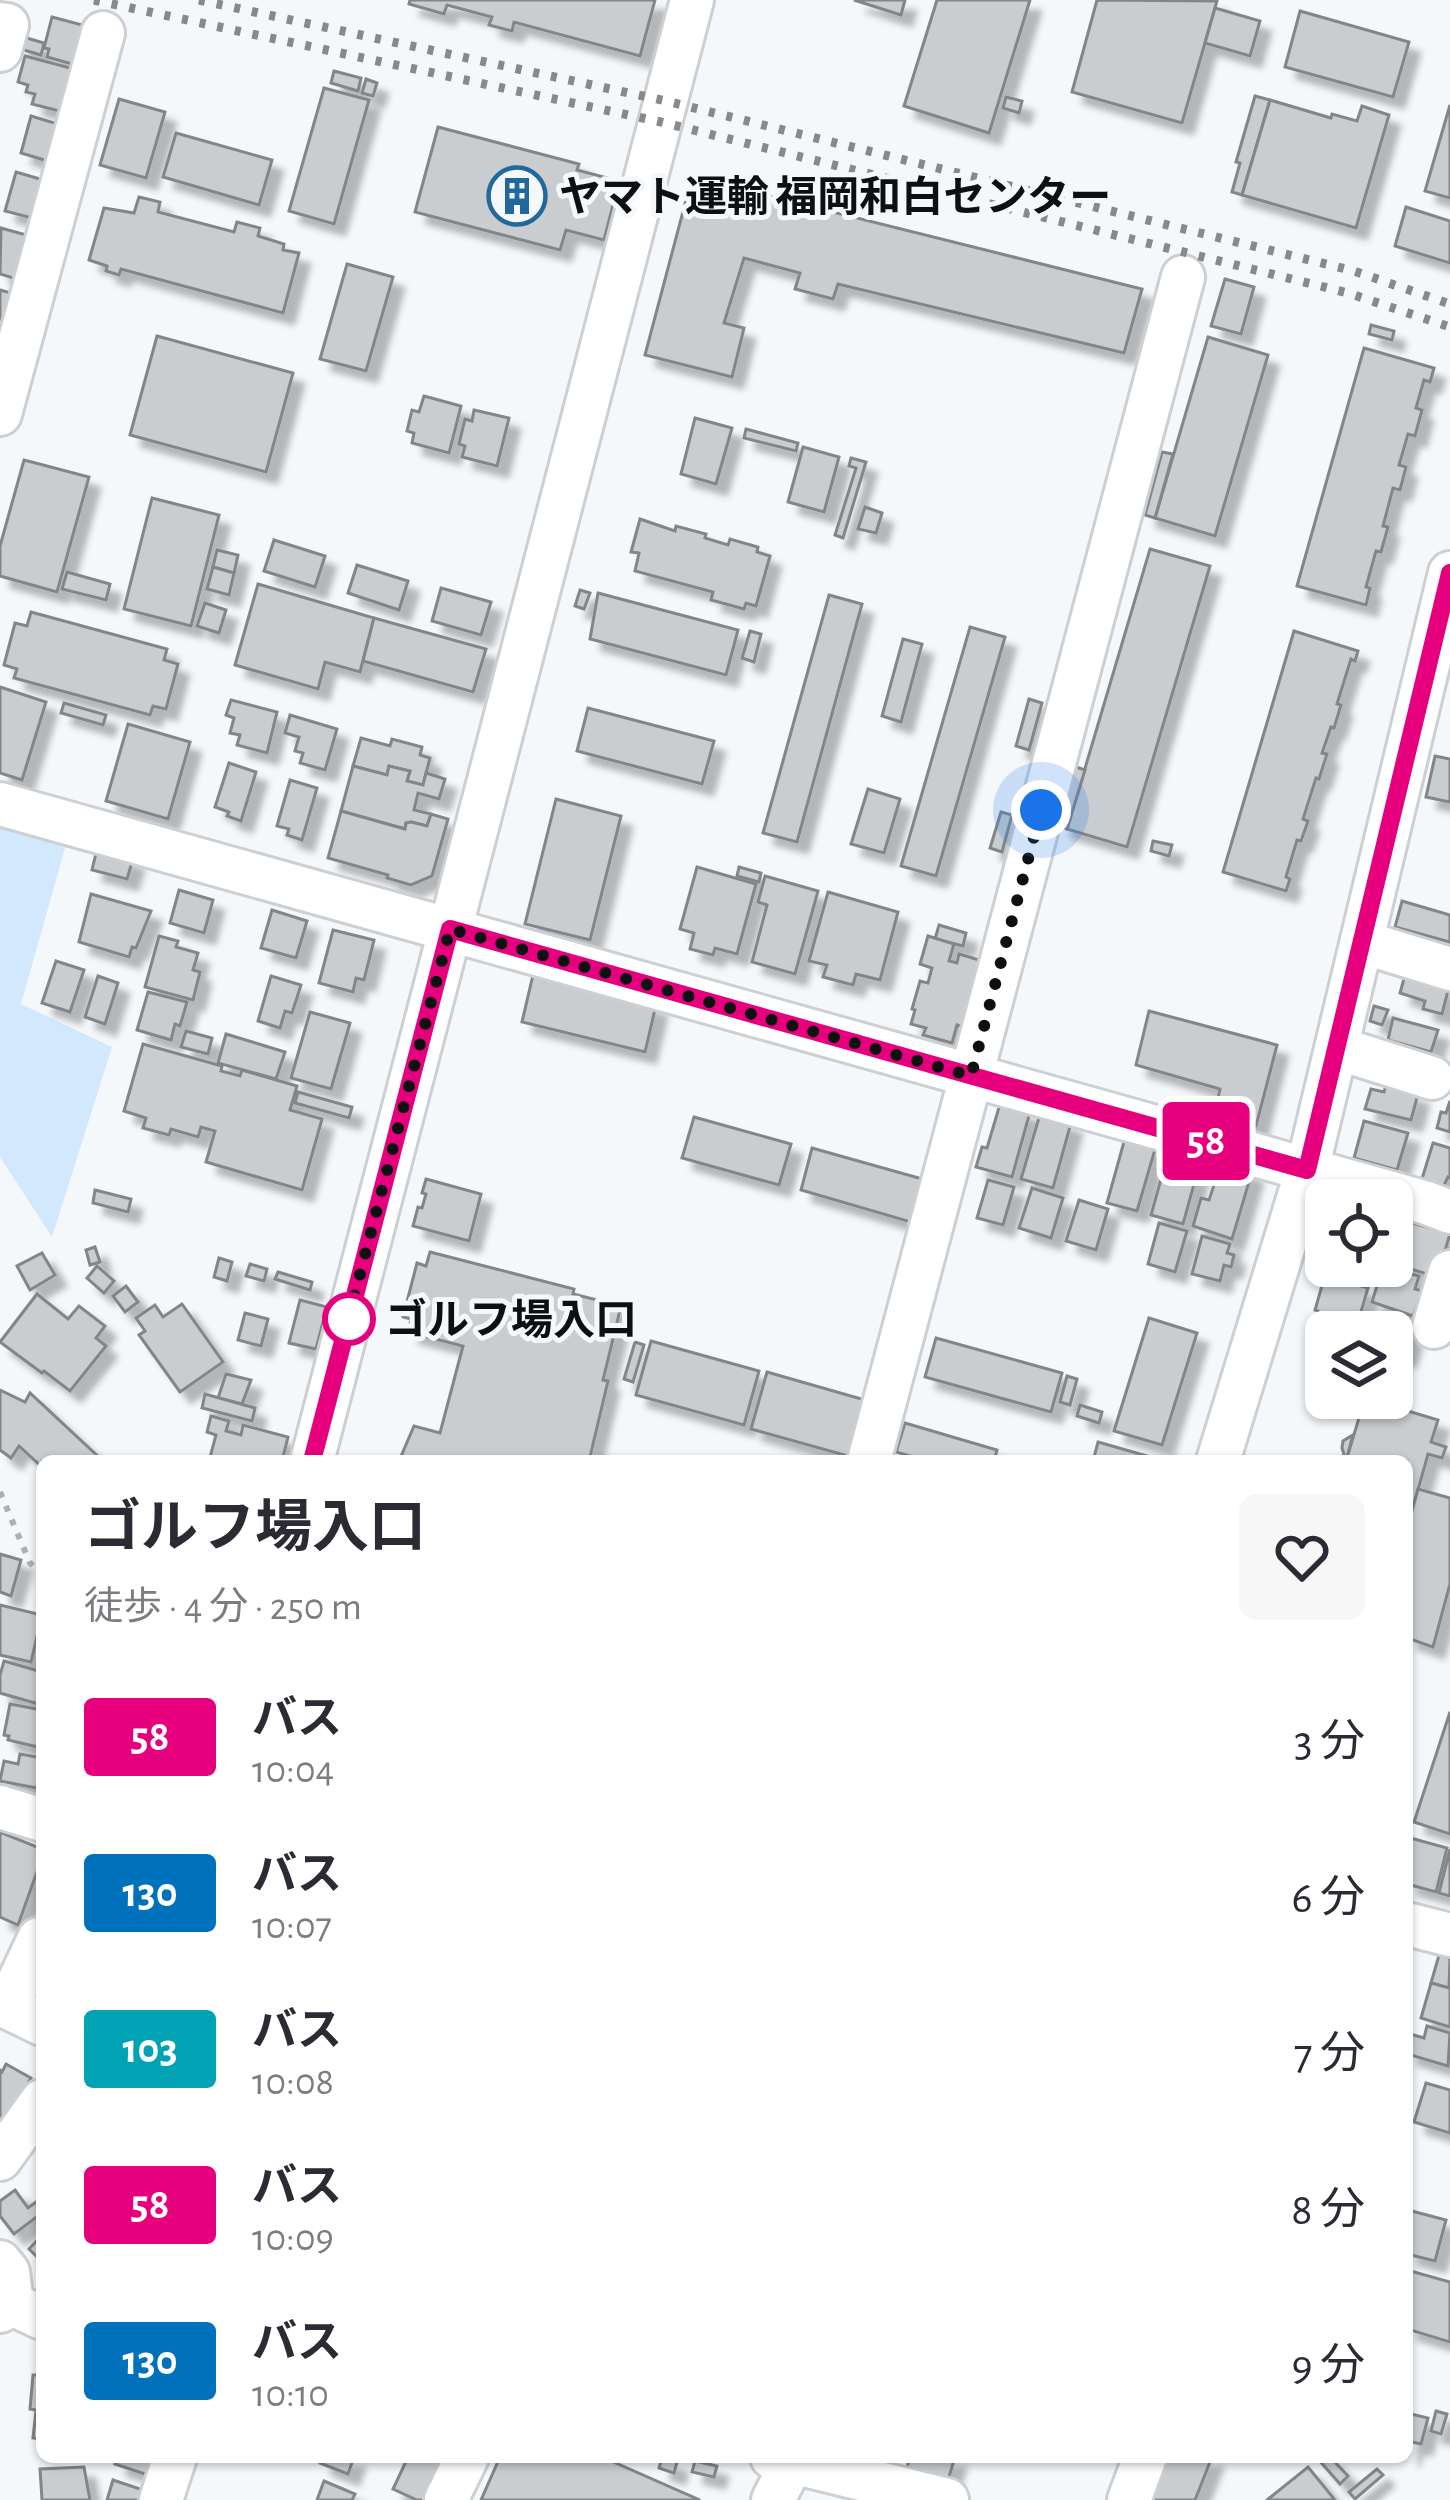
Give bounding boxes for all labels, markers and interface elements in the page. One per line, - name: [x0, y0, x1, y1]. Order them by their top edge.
- building icon: ヤマト運輸 福岡和白センター: [486, 165, 548, 227]
- place label: ヤマト運輸 福岡和白センター: [559, 175, 1111, 219]
- your location: [1011, 780, 1071, 840]
- line badge: 58: [1152, 1102, 1260, 1180]
- text: 58: [1187, 1120, 1225, 1162]
- map controls: [1305, 1179, 1413, 1419]
- button: locate: [1305, 1179, 1413, 1287]
- marker: ゴルフ場入口: [324, 1294, 374, 1344]
- place label: ゴルフ場入口: [385, 1297, 637, 1342]
- button: layers: [1305, 1311, 1413, 1419]
- button: heart: [1239, 1494, 1365, 1620]
- text: ゴルフ場入口: [84, 1500, 426, 1557]
- text: 徒歩 · 4 分 · 250 m: [84, 1588, 362, 1627]
- text: バス: [252, 1697, 342, 1742]
- text: 58: [131, 1716, 169, 1758]
- text: 3 分: [1294, 1720, 1365, 1765]
- text: 10:04: [252, 1751, 334, 1790]
- text: バス: [252, 1853, 342, 1898]
- text: 130: [122, 1872, 178, 1914]
- text: 6 分: [1291, 1876, 1365, 1921]
- text: 10:07: [252, 1907, 332, 1946]
- text: バス: [252, 2009, 342, 2054]
- text: 103: [122, 2028, 178, 2070]
- text: 7 分: [1294, 2032, 1365, 2077]
- text: 10:08: [252, 2063, 334, 2102]
- text: バス: [252, 2165, 342, 2210]
- text: 58: [131, 2184, 169, 2226]
- text: 8 分: [1291, 2188, 1365, 2233]
- text: 10:09: [252, 2219, 334, 2258]
- text: バス: [252, 2321, 342, 2366]
- text: 130: [122, 2340, 178, 2382]
- text: 9 分: [1291, 2344, 1365, 2389]
- text: 10:10: [252, 2375, 329, 2414]

